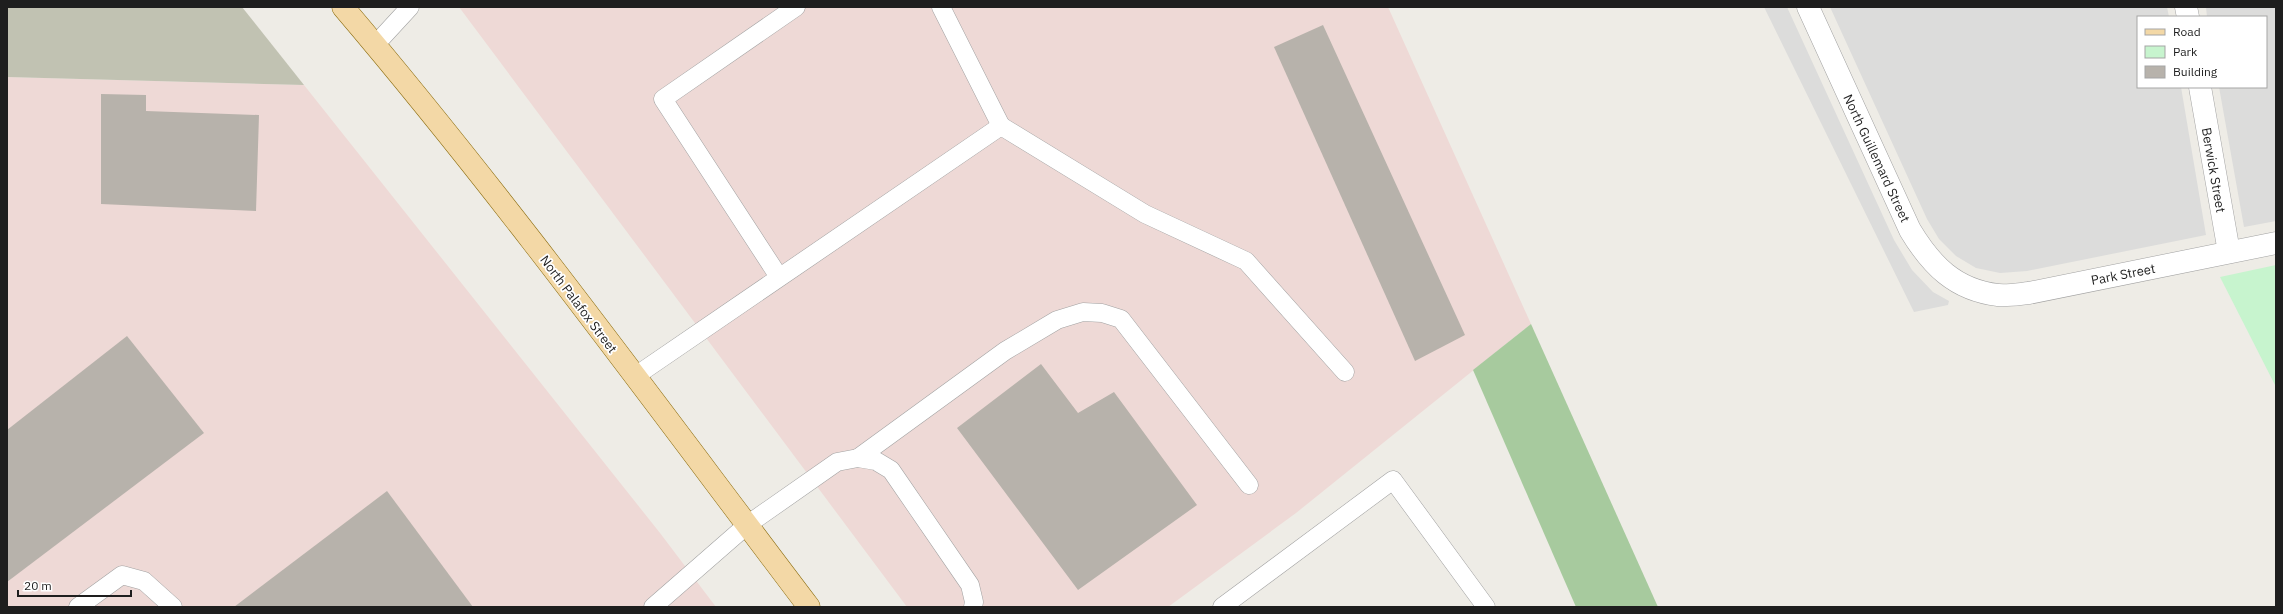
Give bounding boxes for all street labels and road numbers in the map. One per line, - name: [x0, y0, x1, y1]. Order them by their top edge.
- street label: North Guillemard Street: [1839, 91, 1914, 225]
- street label: Berwick Street: [2198, 126, 2229, 214]
- street label: North Palafox Street: [536, 252, 621, 357]
- street label: Park Street: [2090, 260, 2157, 289]

